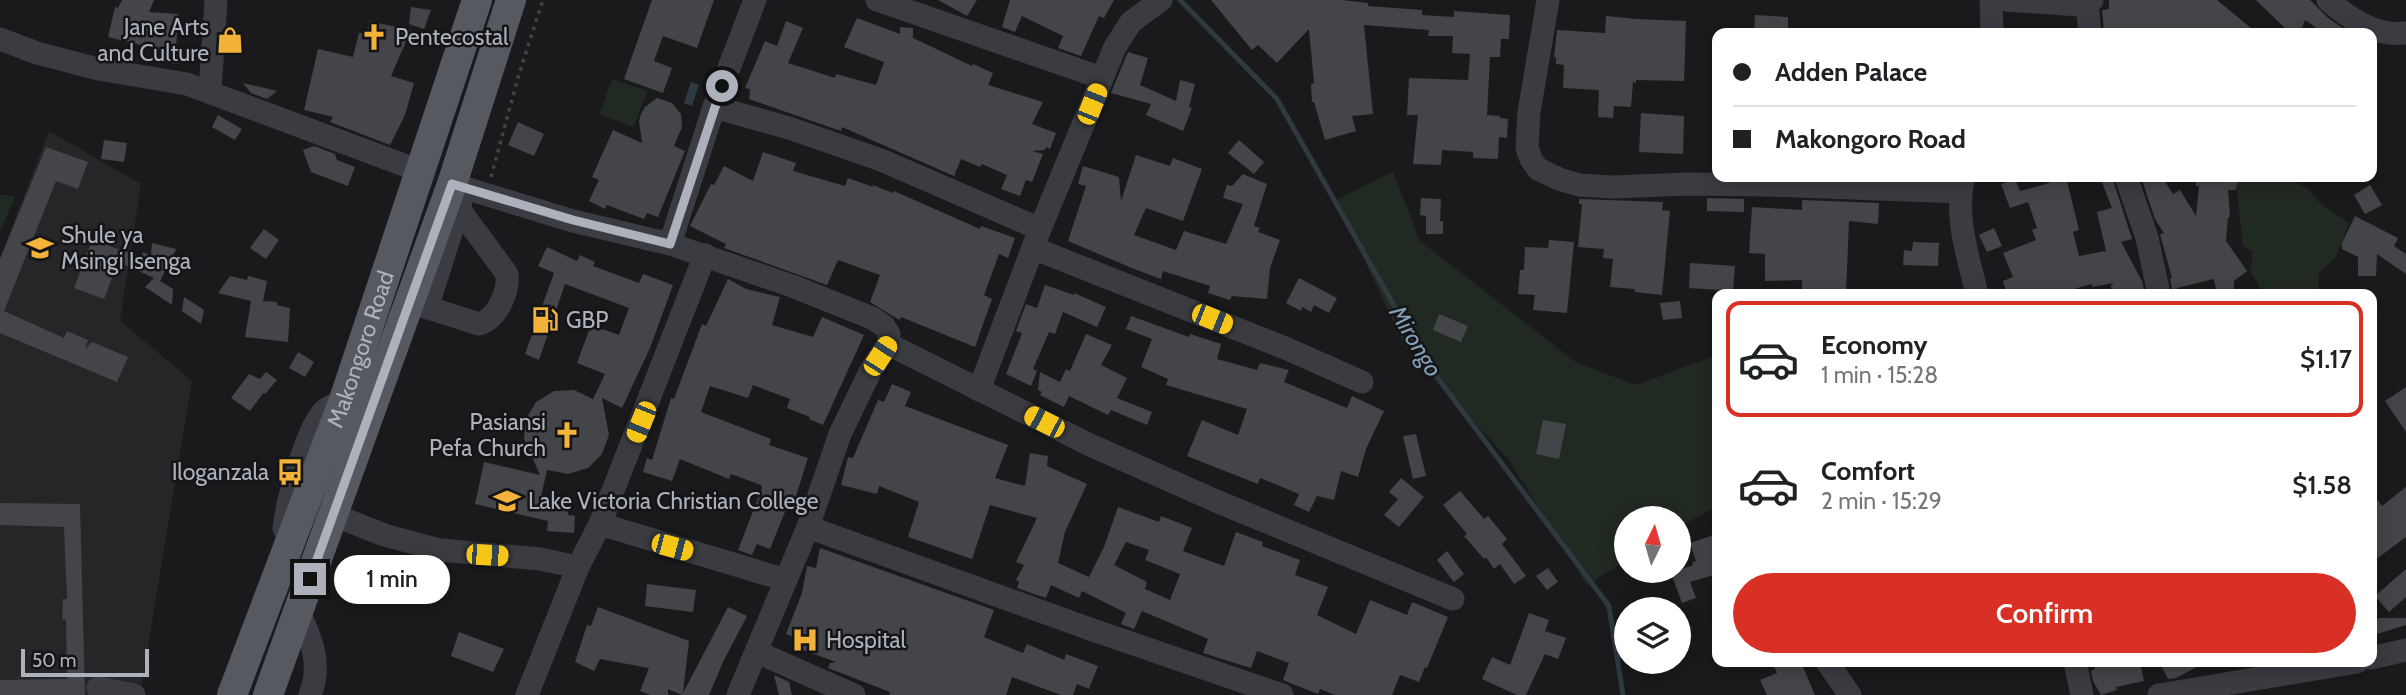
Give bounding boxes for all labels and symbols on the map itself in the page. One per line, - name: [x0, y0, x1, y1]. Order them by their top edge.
- place label: Jane Arts and Culture: [97, 13, 209, 67]
- church icon: Pentecostal: [359, 22, 389, 52]
- place label: Pentecostal: [395, 23, 509, 51]
- shop icon: Jane Arts and Culture: [215, 25, 245, 55]
- route start: [706, 70, 738, 102]
- car: [1075, 81, 1110, 127]
- place label: Shule ya Msingi Isenga: [61, 221, 191, 275]
- school or university icon: Shule ya Msingi Isenga: [25, 233, 55, 263]
- street label: Makongoro Road: [321, 267, 400, 432]
- water label: Mirongo: [1383, 299, 1449, 382]
- car: [1189, 301, 1236, 337]
- fuel station icon: GBP: [530, 305, 560, 335]
- place label: GBP: [566, 306, 608, 334]
- car: [860, 333, 901, 379]
- car: [624, 399, 659, 445]
- car: [1021, 403, 1068, 441]
- place label: Pasiansi Pefa Church: [429, 408, 546, 462]
- church icon: Pasiansi Pefa Church: [552, 420, 582, 450]
- bus stop icon: Iloganzala: [275, 457, 305, 487]
- place label: Iloganzala: [172, 458, 269, 486]
- school or university icon: Lake Victoria Christian College: [492, 486, 522, 516]
- place label: Lake Victoria Christian College: [528, 487, 819, 515]
- north arrow: [1614, 506, 1690, 583]
- car: [649, 531, 696, 563]
- car: [466, 543, 509, 567]
- callout: 1 min: [334, 554, 450, 604]
- route end: [294, 563, 326, 595]
- hospital icon: Hospital: [790, 625, 820, 655]
- place label: Hospital: [826, 626, 907, 654]
- scale bar: [21, 646, 149, 678]

